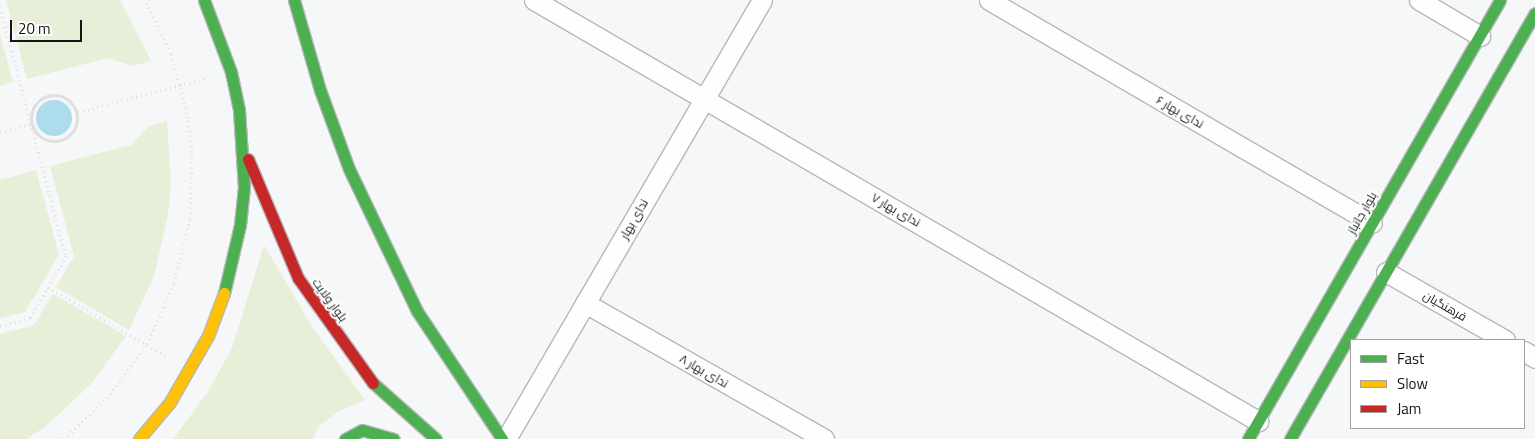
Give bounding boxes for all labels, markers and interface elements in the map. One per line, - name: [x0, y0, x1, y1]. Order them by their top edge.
- scale bar: [12, 10, 85, 42]
- text: 20 m: [18, 17, 51, 40]
- street label: ندای بهار ۶: [1154, 93, 1206, 131]
- street label: بلوار جانباز: [1344, 189, 1380, 237]
- street label: ندای بهار ۷: [869, 190, 923, 230]
- street label: ندای بهار: [617, 196, 651, 242]
- street label: بلوار ولایت: [309, 275, 351, 325]
- street label: فرهنگیان: [1421, 288, 1469, 324]
- legend: [1350, 339, 1525, 429]
- text: Fast: [1397, 347, 1424, 370]
- street label: ندای بهار ۸: [677, 351, 731, 391]
- text: Slow: [1397, 372, 1428, 395]
- text: Jam: [1397, 397, 1421, 420]

